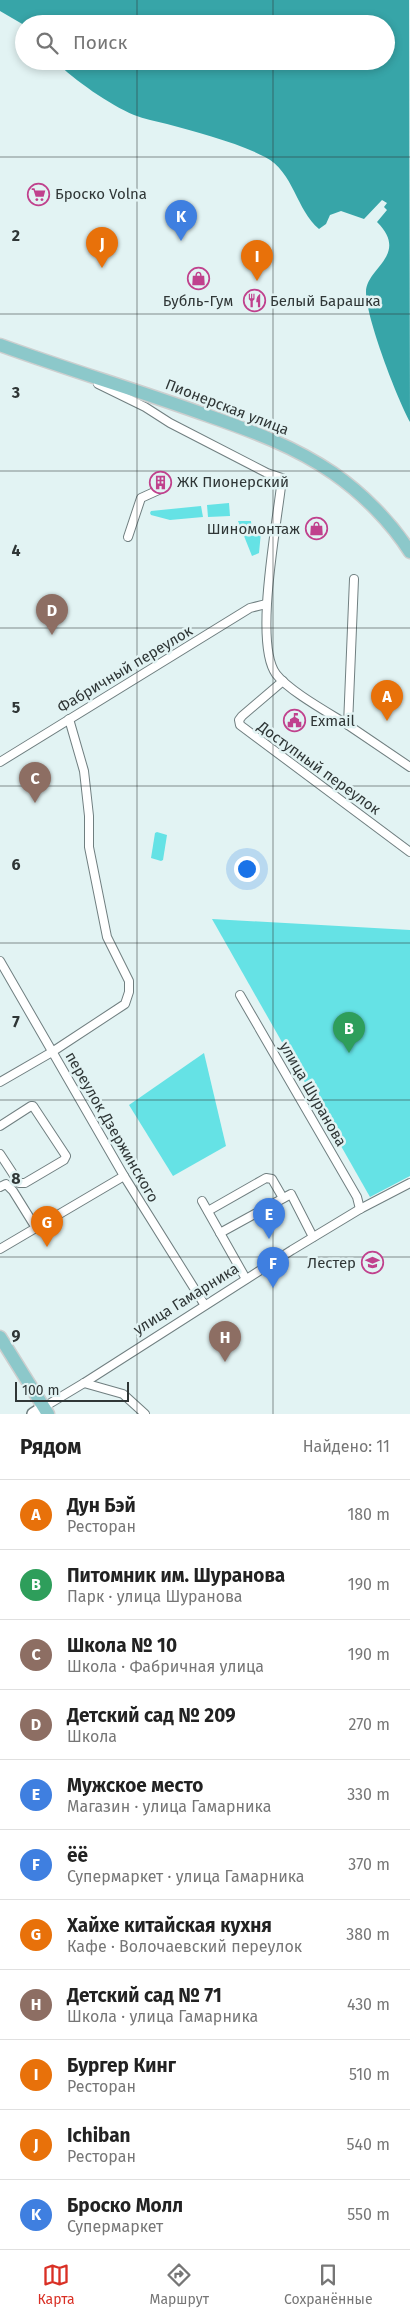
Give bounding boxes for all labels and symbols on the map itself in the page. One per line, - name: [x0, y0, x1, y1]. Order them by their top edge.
- supermarket icon: Броско Volna: [27, 182, 51, 206]
- place label: Броско Volna: [55, 185, 147, 203]
- pin: K: [165, 200, 197, 241]
- text: 2: [12, 226, 20, 245]
- pin: J: [86, 227, 118, 268]
- pin: I: [241, 240, 273, 281]
- shop icon: Бубль-Гум: [186, 266, 210, 290]
- restaurant icon: Белый Барашка: [242, 289, 266, 313]
- place label: Бубль-Гум: [163, 292, 233, 310]
- place label: Белый Барашка: [270, 292, 381, 310]
- street label: Пионерская улица: [163, 375, 291, 439]
- text: 3: [11, 383, 20, 402]
- building icon: ЖК Пионерский: [149, 470, 173, 494]
- place label: ЖК Пионерский: [177, 473, 289, 491]
- shop icon: Шиномонтаж: [304, 517, 328, 541]
- place label: Шиномонтаж: [207, 520, 300, 538]
- text: 4: [11, 541, 21, 560]
- pin: D: [36, 594, 68, 635]
- street label: Фабричный переулок: [54, 621, 196, 717]
- pin: A: [371, 680, 403, 721]
- text: 5: [12, 698, 21, 717]
- public building icon: Exmail: [282, 709, 306, 733]
- place label: Exmail: [310, 712, 356, 730]
- street label: Доступный переулок: [253, 717, 384, 819]
- pin: C: [19, 762, 51, 803]
- text: 6: [11, 855, 21, 874]
- your location: [234, 856, 260, 882]
- text: 7: [12, 1012, 20, 1031]
- pin: B: [333, 1012, 365, 1053]
- street label: улица Шуранова: [276, 1038, 350, 1150]
- street label: переулок Дзержинского: [61, 1048, 163, 1206]
- text: 8: [11, 1169, 21, 1188]
- pin: E: [253, 1198, 285, 1239]
- pin: G: [31, 1206, 63, 1247]
- pin: F: [257, 1247, 289, 1288]
- school or university icon: Лестер: [360, 1251, 384, 1275]
- place label: Лестер: [307, 1254, 356, 1272]
- street label: улица Гамарника: [130, 1259, 242, 1339]
- pin: H: [209, 1321, 241, 1362]
- text: 9: [12, 1326, 21, 1345]
- scale bar: [15, 1379, 129, 1402]

